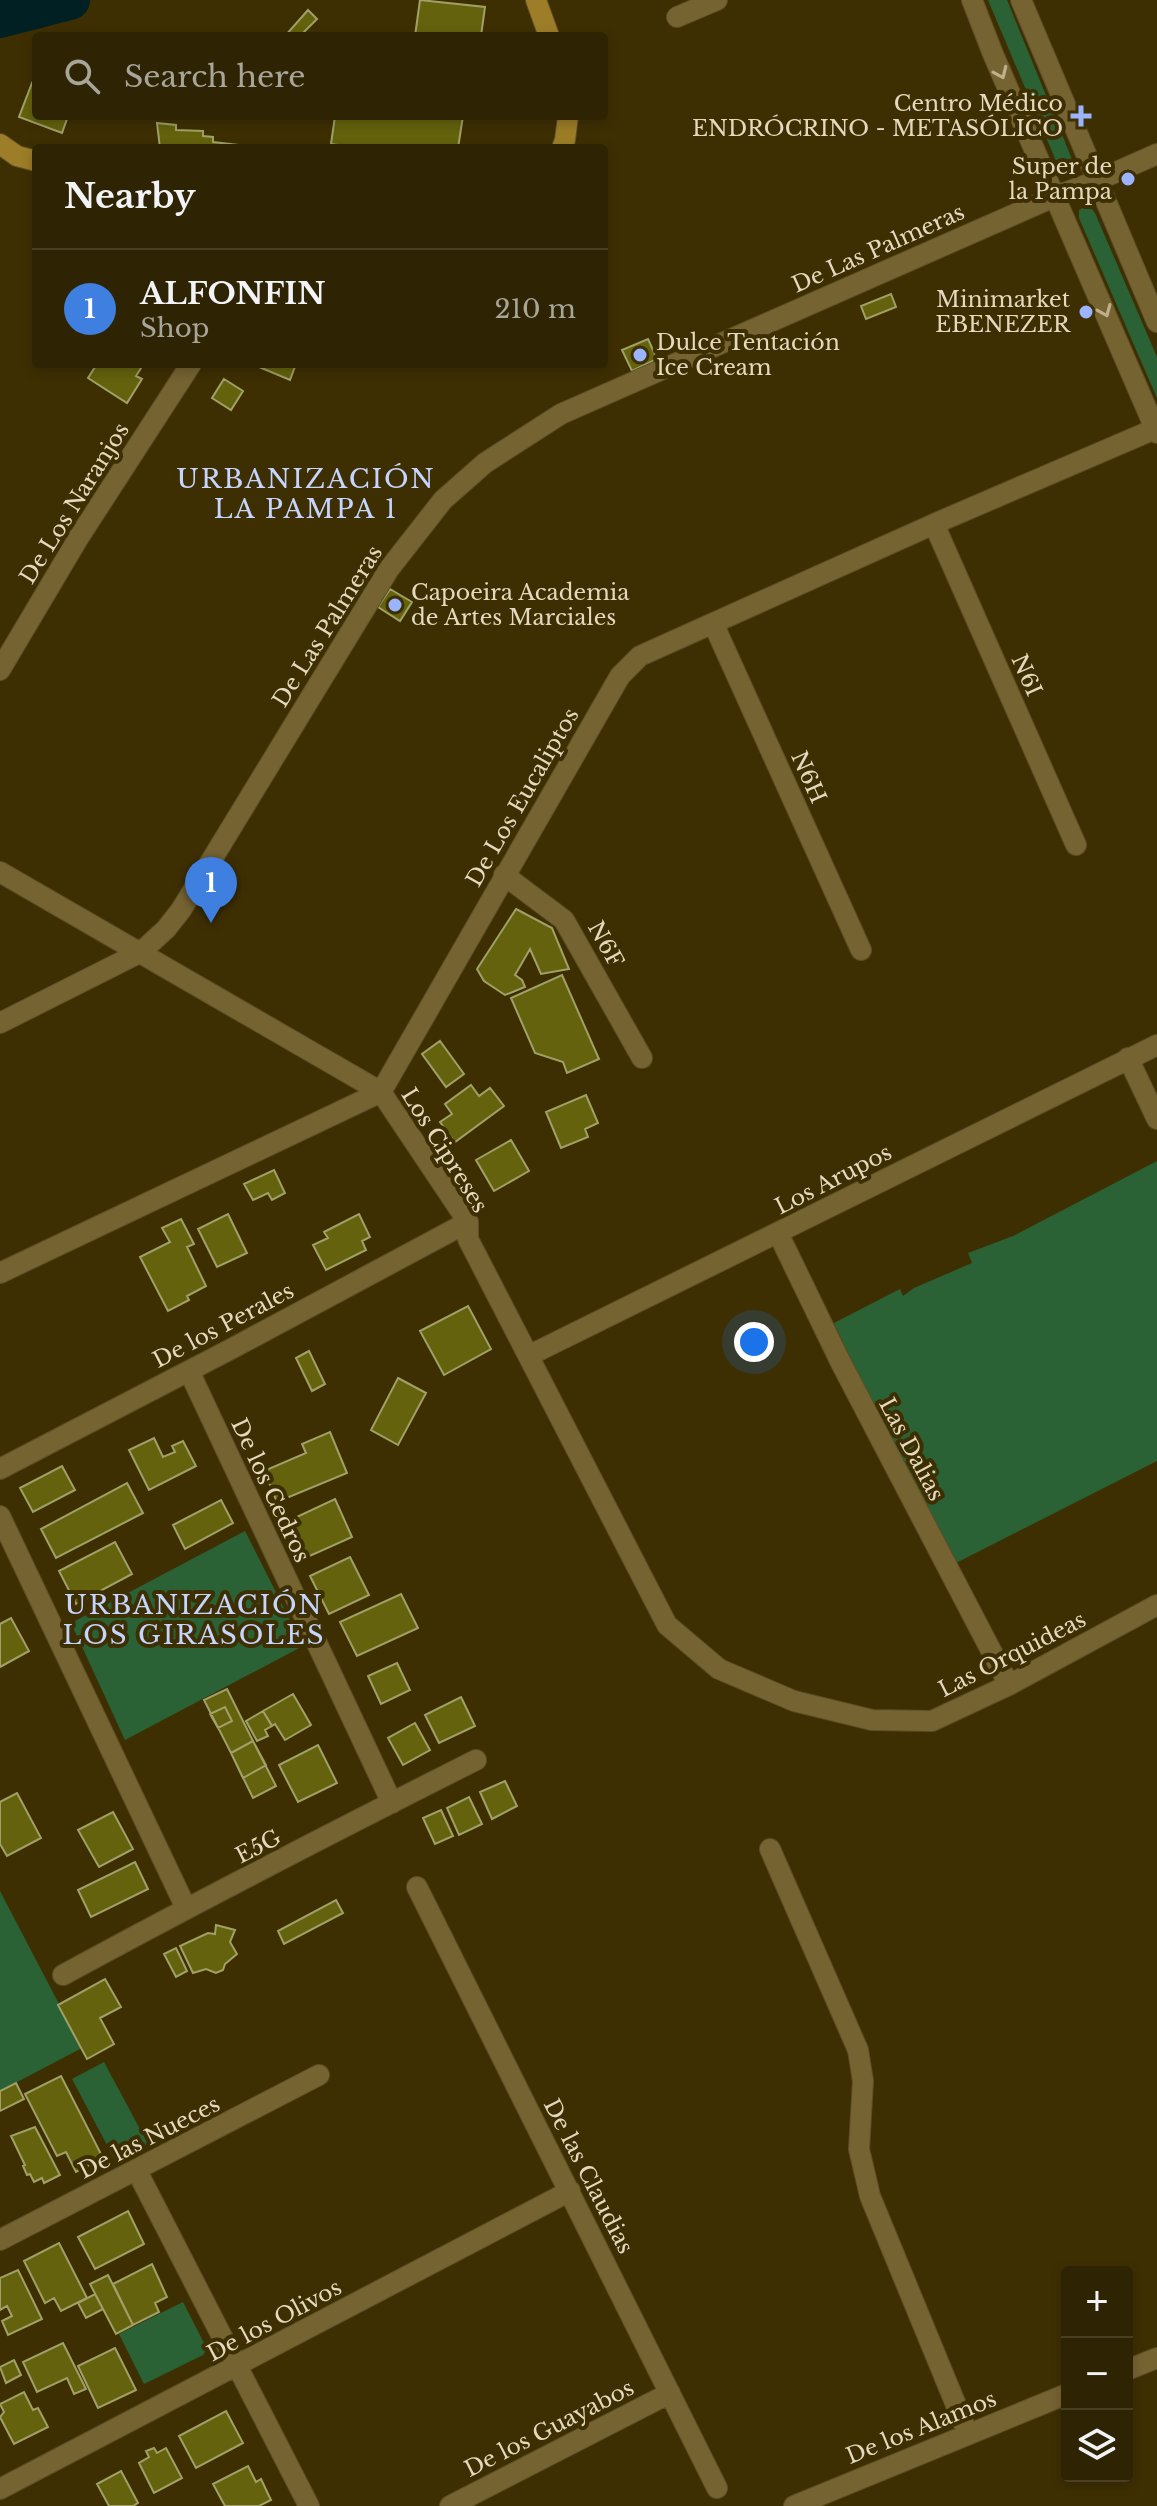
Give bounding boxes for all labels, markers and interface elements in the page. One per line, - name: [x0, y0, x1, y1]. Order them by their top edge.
- search box: [32, 32, 608, 120]
- icon: search: [60, 54, 104, 98]
- text: Search here: [124, 58, 305, 95]
- one-way arrow: [991, 64, 1007, 79]
- place label: Centro Médico ENDRÓCRINO - METASÓLICO: [692, 90, 1063, 142]
- marker: Centro Médico ENDRÓCRINO - METASÓLICO: [1070, 105, 1092, 127]
- place label: Super de la Pampa: [1009, 153, 1113, 205]
- marker: Super de la Pampa: [1119, 170, 1137, 188]
- text: Nearby: [64, 175, 196, 217]
- street label: De Las Palmeras: [788, 198, 969, 299]
- text: ALFONFIN: [140, 275, 325, 312]
- place label: Minimarket EBENEZER: [935, 286, 1071, 338]
- text: 1: [84, 293, 96, 325]
- text: 210 m: [494, 293, 576, 325]
- marker: Minimarket EBENEZER: [1077, 303, 1095, 321]
- one-way arrow: [1095, 303, 1111, 317]
- text: Shop: [140, 312, 209, 344]
- place label: Dulce Tentación Ice Cream: [656, 329, 840, 381]
- marker: Dulce Tentación Ice Cream: [631, 346, 649, 364]
- street label: De Los Naranjos: [14, 418, 135, 589]
- district label: URBANIZACIÓN LA PAMPA 1: [176, 463, 436, 525]
- street label: De Las Palmeras: [267, 540, 388, 712]
- place label: Capoeira Academia de Artes Marciales: [411, 579, 630, 631]
- marker: Capoeira Academia de Artes Marciales: [386, 596, 404, 614]
- street label: N6I: [1005, 650, 1048, 700]
- street label: De Los Eucaliptos: [460, 703, 585, 891]
- street label: N6H: [785, 747, 832, 808]
- pin: 1: [185, 857, 237, 923]
- street label: N6F: [582, 916, 629, 972]
- street label: Los Cipreses: [395, 1083, 494, 1218]
- street label: Los Arupos: [770, 1139, 896, 1220]
- street label: De los Perales: [148, 1277, 298, 1374]
- your location: [734, 1322, 774, 1362]
- street label: Las Dalias: [873, 1393, 950, 1505]
- street label: De los Cedros: [225, 1414, 316, 1567]
- district label: URBANIZACIÓN LOS GIRASOLES: [62, 1589, 326, 1651]
- street label: Las Orquideas: [934, 1606, 1090, 1703]
- street label: E5G: [231, 1824, 286, 1869]
- street label: De las Nueces: [74, 2090, 224, 2185]
- street label: De las Claudias: [538, 2094, 639, 2258]
- map controls: [1061, 2266, 1133, 2482]
- button: +: [1061, 2266, 1133, 2338]
- street label: De los Olivos: [202, 2274, 346, 2367]
- button: −: [1061, 2338, 1133, 2410]
- street label: De los Guayabos: [460, 2374, 638, 2483]
- street label: De los Alamos: [842, 2385, 1000, 2470]
- button: layers: [1061, 2410, 1133, 2482]

